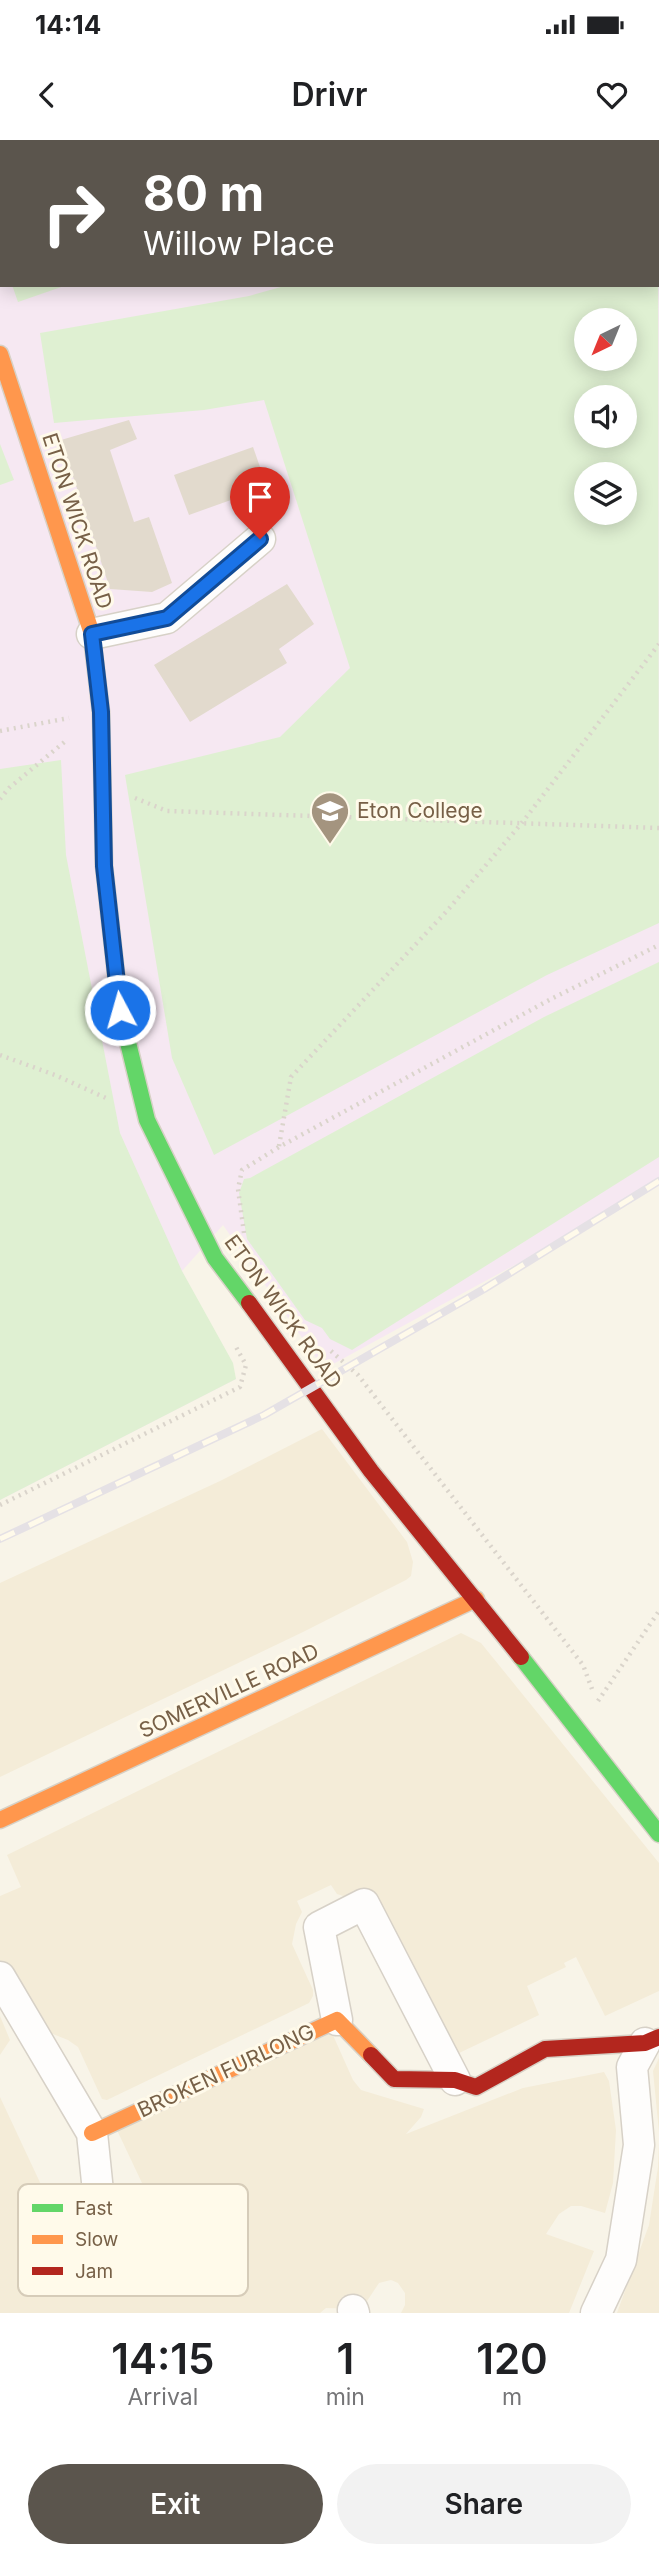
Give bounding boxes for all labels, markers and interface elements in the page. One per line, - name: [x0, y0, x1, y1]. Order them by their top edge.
- text: 14:14: [35, 9, 101, 40]
- text: Drivr: [292, 75, 367, 114]
- icon: back: [28, 76, 66, 114]
- icon: heart: [593, 76, 631, 114]
- text: 80 m: [143, 164, 264, 223]
- icon: right: [28, 168, 119, 259]
- text: Willow Place: [143, 224, 335, 263]
- north arrow: [574, 308, 637, 371]
- map controls: [574, 308, 637, 525]
- button: sound: [574, 385, 637, 448]
- street label: ETON WICK ROAD: [37, 430, 118, 612]
- button: layers: [574, 462, 637, 525]
- pin: [230, 467, 290, 539]
- icon: arrive: [241, 478, 279, 516]
- school or university icon: Eton College: [309, 790, 351, 845]
- place label: Eton College: [357, 798, 483, 823]
- position arrow: [83, 973, 157, 1047]
- street label: ETON WICK ROAD: [219, 1230, 347, 1393]
- street label: SOMERVILLE ROAD: [135, 1638, 323, 1743]
- street label: BROKEN FURLONG: [133, 2019, 318, 2122]
- legend: [18, 2184, 248, 2296]
- text: Fast: [75, 2197, 113, 2220]
- text: Slow: [75, 2228, 118, 2251]
- text: Jam: [75, 2260, 113, 2283]
- text: 14:15: [111, 2333, 214, 2384]
- text: 1: [336, 2333, 354, 2384]
- text: 120: [476, 2333, 548, 2384]
- text: Arrival: [127, 2383, 198, 2411]
- text: min: [326, 2383, 365, 2411]
- text: m: [502, 2383, 522, 2411]
- button: Exit: [28, 2464, 323, 2544]
- button: Share: [337, 2464, 631, 2544]

